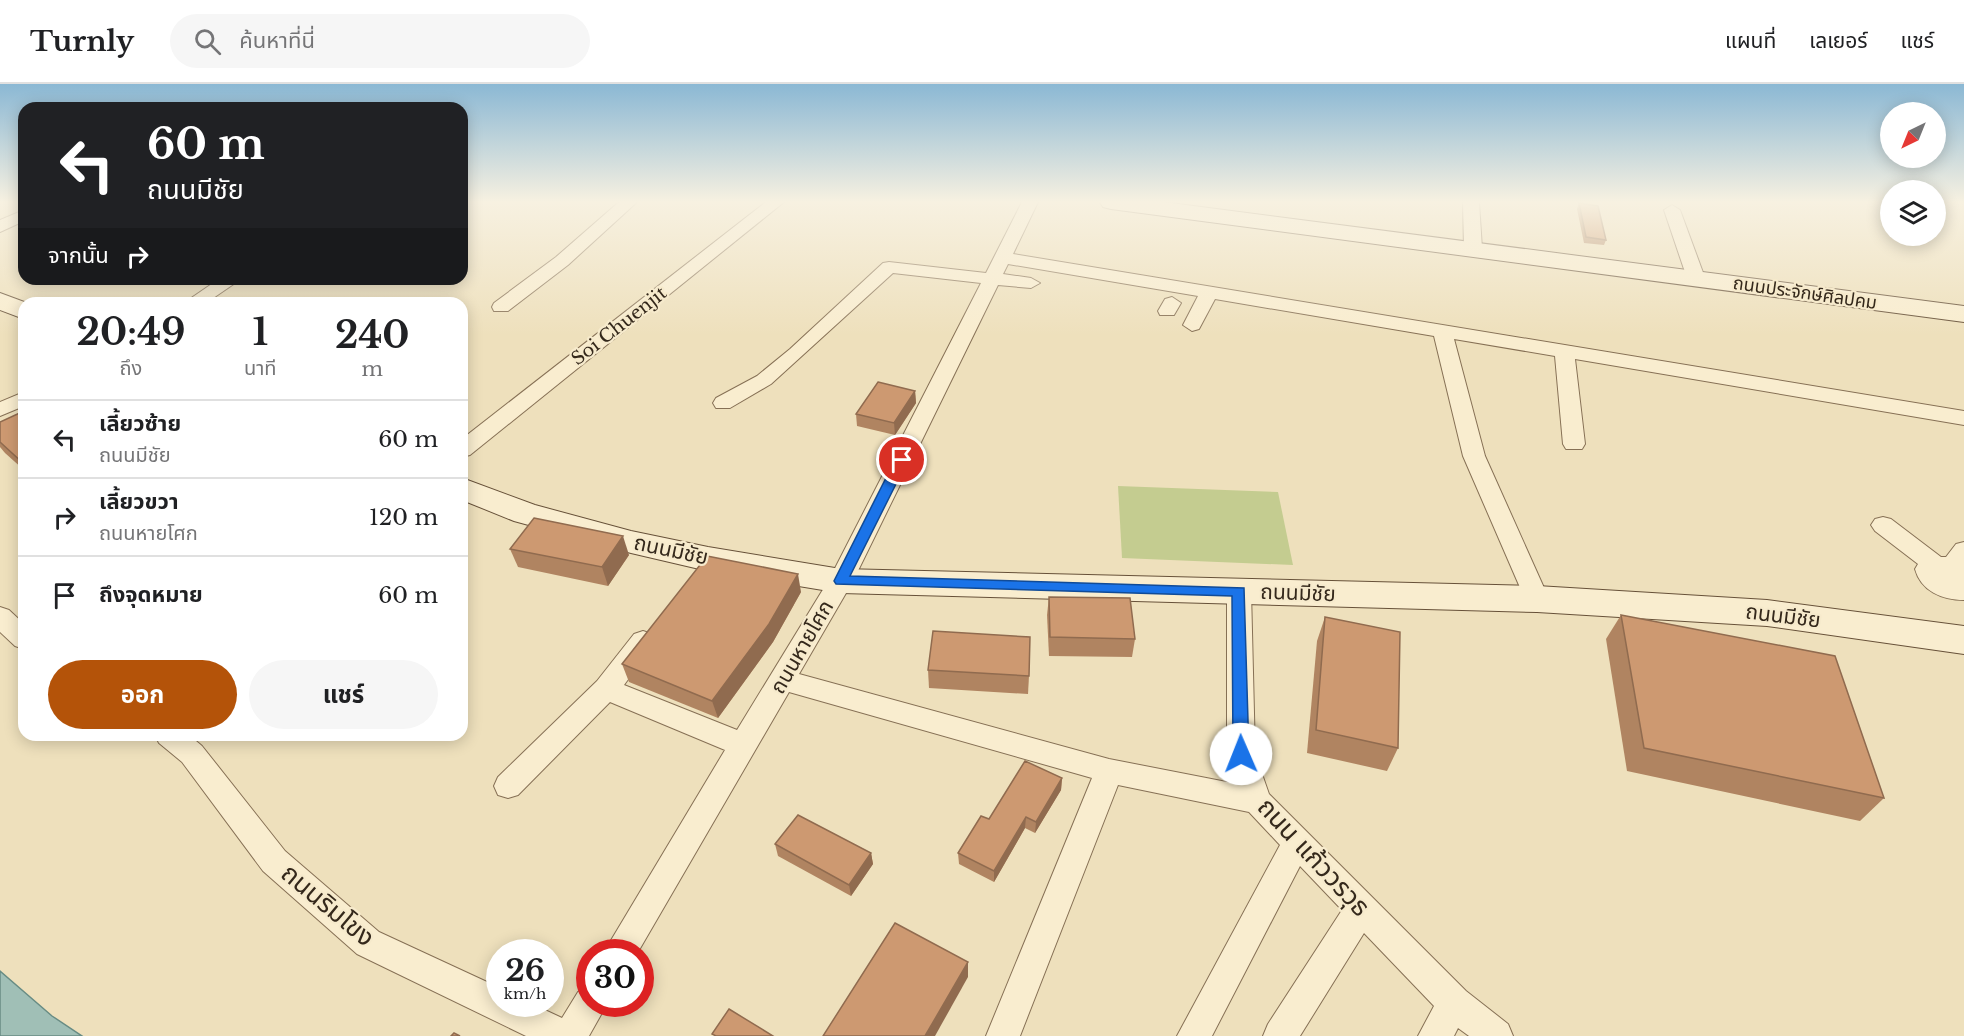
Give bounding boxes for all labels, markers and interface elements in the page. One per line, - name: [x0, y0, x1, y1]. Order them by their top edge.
- search box: [170, 14, 590, 68]
- text: Turnly: [30, 24, 134, 59]
- icon: search: [191, 25, 224, 58]
- text: ค้นหาที่นี่: [239, 27, 315, 54]
- text: แผนที่: [1725, 28, 1776, 54]
- text: เลเยอร์: [1809, 28, 1868, 54]
- text: แชร์: [1901, 28, 1934, 54]
- north arrow: [1880, 102, 1946, 168]
- map controls: [1880, 102, 1946, 246]
- text: 60 m: [147, 118, 265, 170]
- icon: left: [48, 126, 126, 204]
- text: ถนนมีชัย: [147, 173, 244, 206]
- button: layers: [1880, 180, 1946, 246]
- icon: right: [121, 240, 154, 273]
- text: จากนั้น: [48, 242, 109, 269]
- street label: ถนนประจักษ์ศิลปคม: [1732, 272, 1878, 314]
- street label: Soi Chuenjit: [567, 282, 671, 370]
- text: 20:49: [76, 310, 185, 355]
- text: 1: [252, 310, 268, 355]
- text: 240: [335, 313, 410, 358]
- text: ถึง: [120, 356, 142, 380]
- text: นาที: [244, 356, 277, 380]
- text: m: [362, 357, 383, 381]
- text: เลี้ยวซ้าย: [99, 410, 181, 437]
- icon: left: [48, 423, 81, 456]
- text: 60 m: [378, 426, 438, 453]
- pin: [876, 434, 927, 485]
- text: ถนนมีชัย: [99, 443, 171, 467]
- icon: arrive: [885, 443, 918, 476]
- text: เลี้ยวขวา: [99, 488, 179, 515]
- icon: right: [48, 501, 81, 534]
- text: 120 m: [369, 504, 438, 531]
- text: ถนนหายโศก: [99, 521, 198, 545]
- street label: ถนนมีชัย: [631, 529, 711, 571]
- icon: arrive: [48, 579, 81, 612]
- street label: ถนนมีชัย: [1260, 579, 1336, 607]
- text: ถึงจุดหมาย: [99, 581, 203, 608]
- text: 60 m: [378, 582, 438, 609]
- street label: ถนนหายโศก: [765, 596, 839, 698]
- street label: ถนนมีชัย: [1744, 599, 1822, 633]
- button: ออก: [48, 660, 237, 729]
- button: แชร์: [249, 660, 438, 729]
- position arrow: [1209, 722, 1273, 786]
- street label: ถนน แก้ววรวุธ: [1251, 791, 1377, 923]
- street label: ถนนริมโขง: [275, 857, 381, 953]
- speed limit sign: 30: [576, 939, 654, 1017]
- text: 26: [505, 952, 545, 989]
- text: km/h: [504, 984, 546, 1003]

